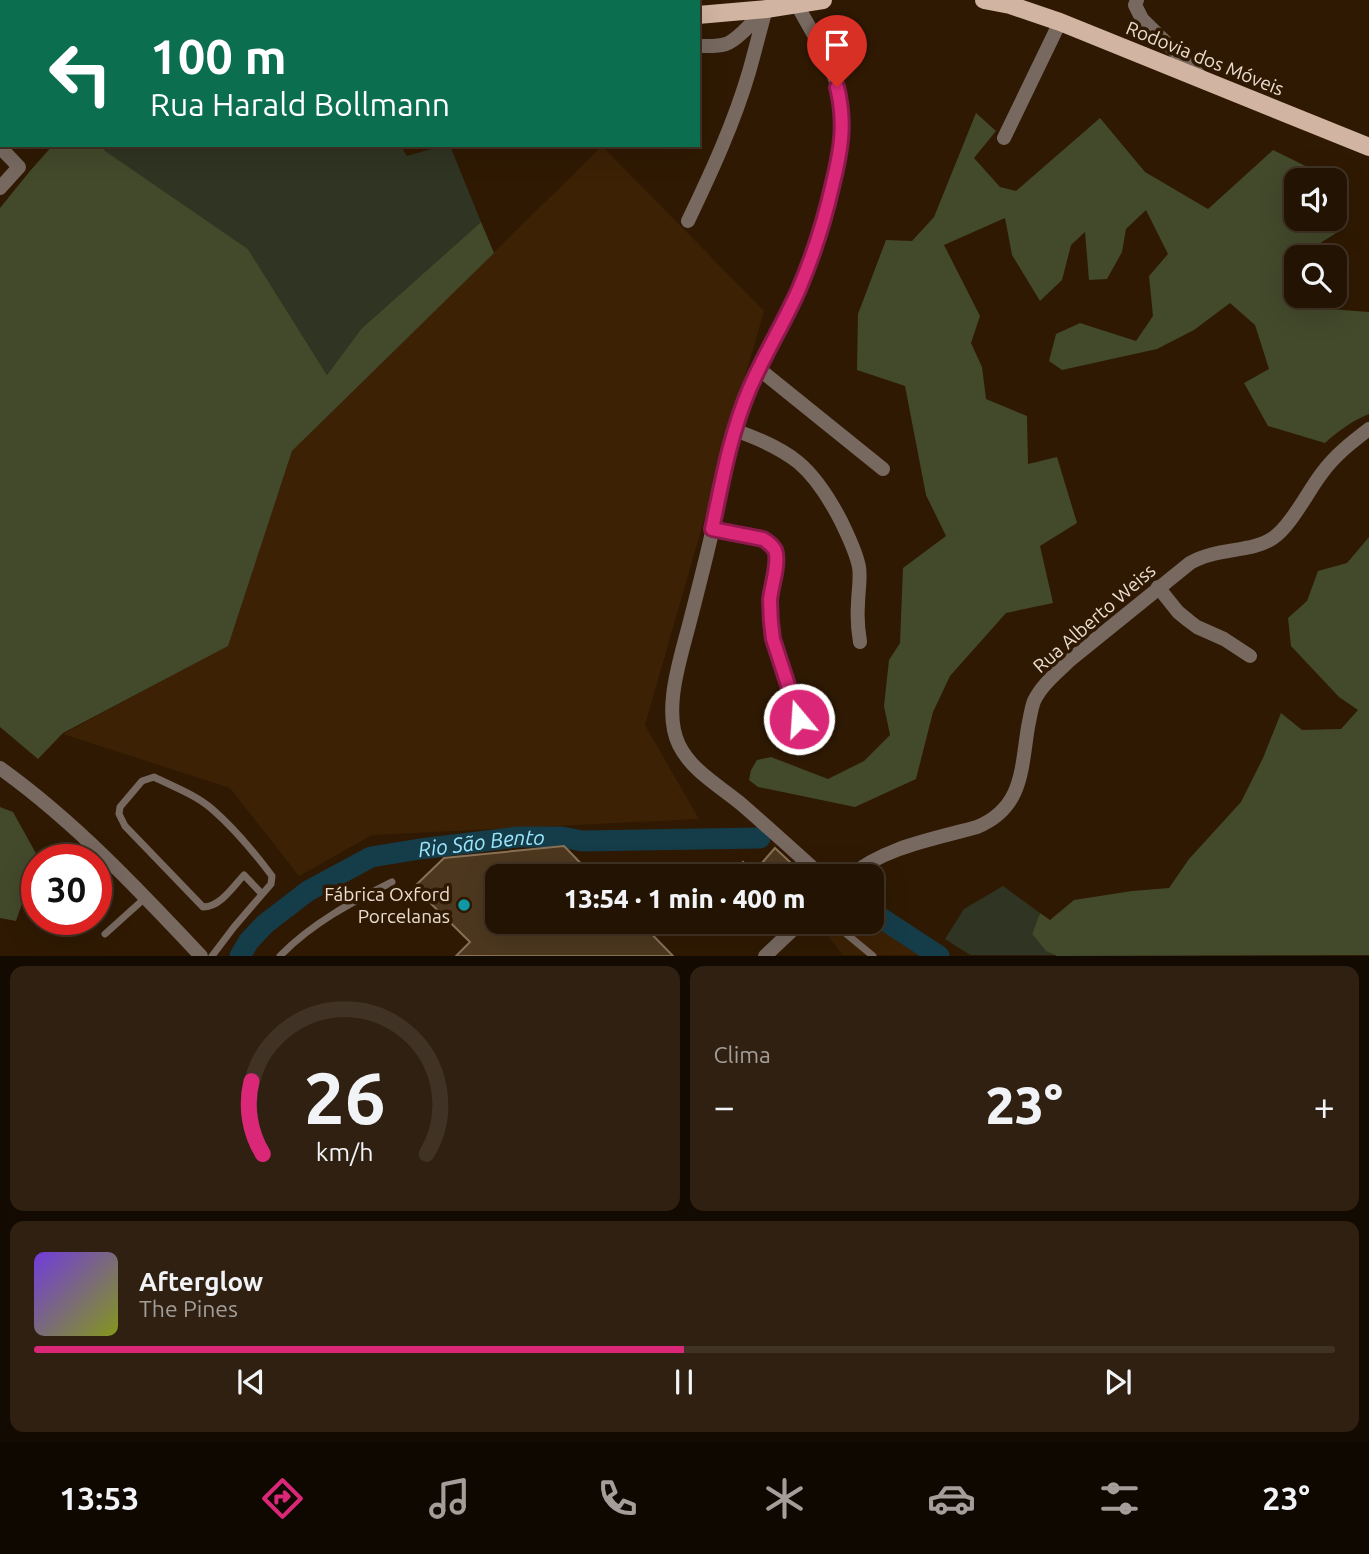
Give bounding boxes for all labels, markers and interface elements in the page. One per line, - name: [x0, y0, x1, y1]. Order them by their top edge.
- pin: [807, 15, 867, 87]
- street label: Rodovia dos Móveis: [1123, 16, 1287, 100]
- icon: arrive: [818, 26, 856, 64]
- icon: left: [35, 28, 126, 119]
- text: 100 m: [150, 28, 287, 83]
- text: Rua Harald Bollmann: [150, 86, 450, 122]
- map controls: [1284, 168, 1347, 308]
- button: sound: [1284, 168, 1347, 231]
- button: search: [1284, 245, 1347, 308]
- street label: Rua Alberto Weiss: [1028, 559, 1160, 677]
- position arrow: [762, 682, 836, 756]
- water label: Rio São Bento: [417, 825, 545, 861]
- speed limit sign: 30: [21, 844, 112, 935]
- place label: Fábrica Oxford Porcelanas: [324, 883, 450, 927]
- text: 13:54 · 1 min · 400 m: [564, 884, 805, 913]
- marker: Fábrica Oxford Porcelanas: [456, 897, 472, 913]
- text: Clima: [714, 1042, 771, 1067]
- text: 26: [304, 1057, 386, 1139]
- text: 23°: [985, 1076, 1063, 1134]
- text: −: [714, 1085, 735, 1127]
- text: +: [1314, 1085, 1335, 1127]
- text: km/h: [316, 1138, 374, 1166]
- text: Afterglow: [139, 1267, 263, 1296]
- text: The Pines: [139, 1296, 238, 1321]
- icon: previous: [232, 1363, 270, 1401]
- icon: pause: [665, 1363, 703, 1401]
- icon: next: [1099, 1363, 1137, 1401]
- icon: directions: [258, 1474, 307, 1523]
- icon: music: [425, 1474, 474, 1523]
- icon: phone: [593, 1474, 642, 1523]
- icon: climate: [760, 1474, 809, 1523]
- icon: car: [927, 1474, 976, 1523]
- icon: filters: [1095, 1474, 1144, 1523]
- text: 13:53: [59, 1480, 139, 1516]
- text: 23°: [1262, 1480, 1310, 1516]

